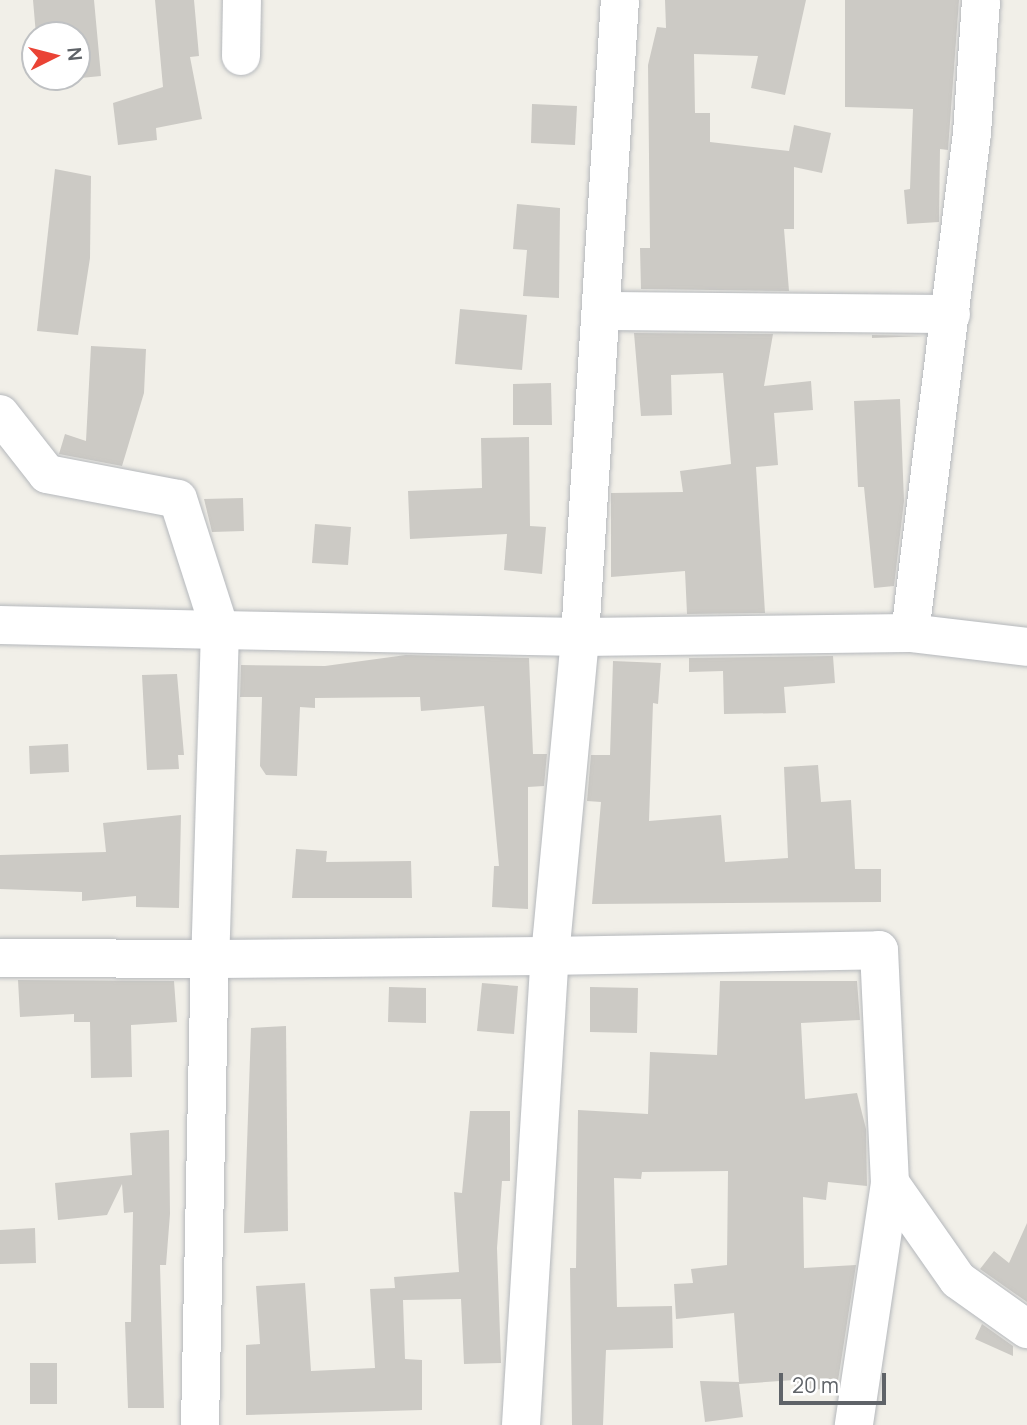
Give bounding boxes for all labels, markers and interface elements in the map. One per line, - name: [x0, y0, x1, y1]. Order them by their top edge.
- north arrow: [21, 21, 91, 91]
- text: N: [61, 46, 89, 62]
- scale bar: [782, 1358, 889, 1402]
- text: 20 m: [792, 1371, 839, 1399]

